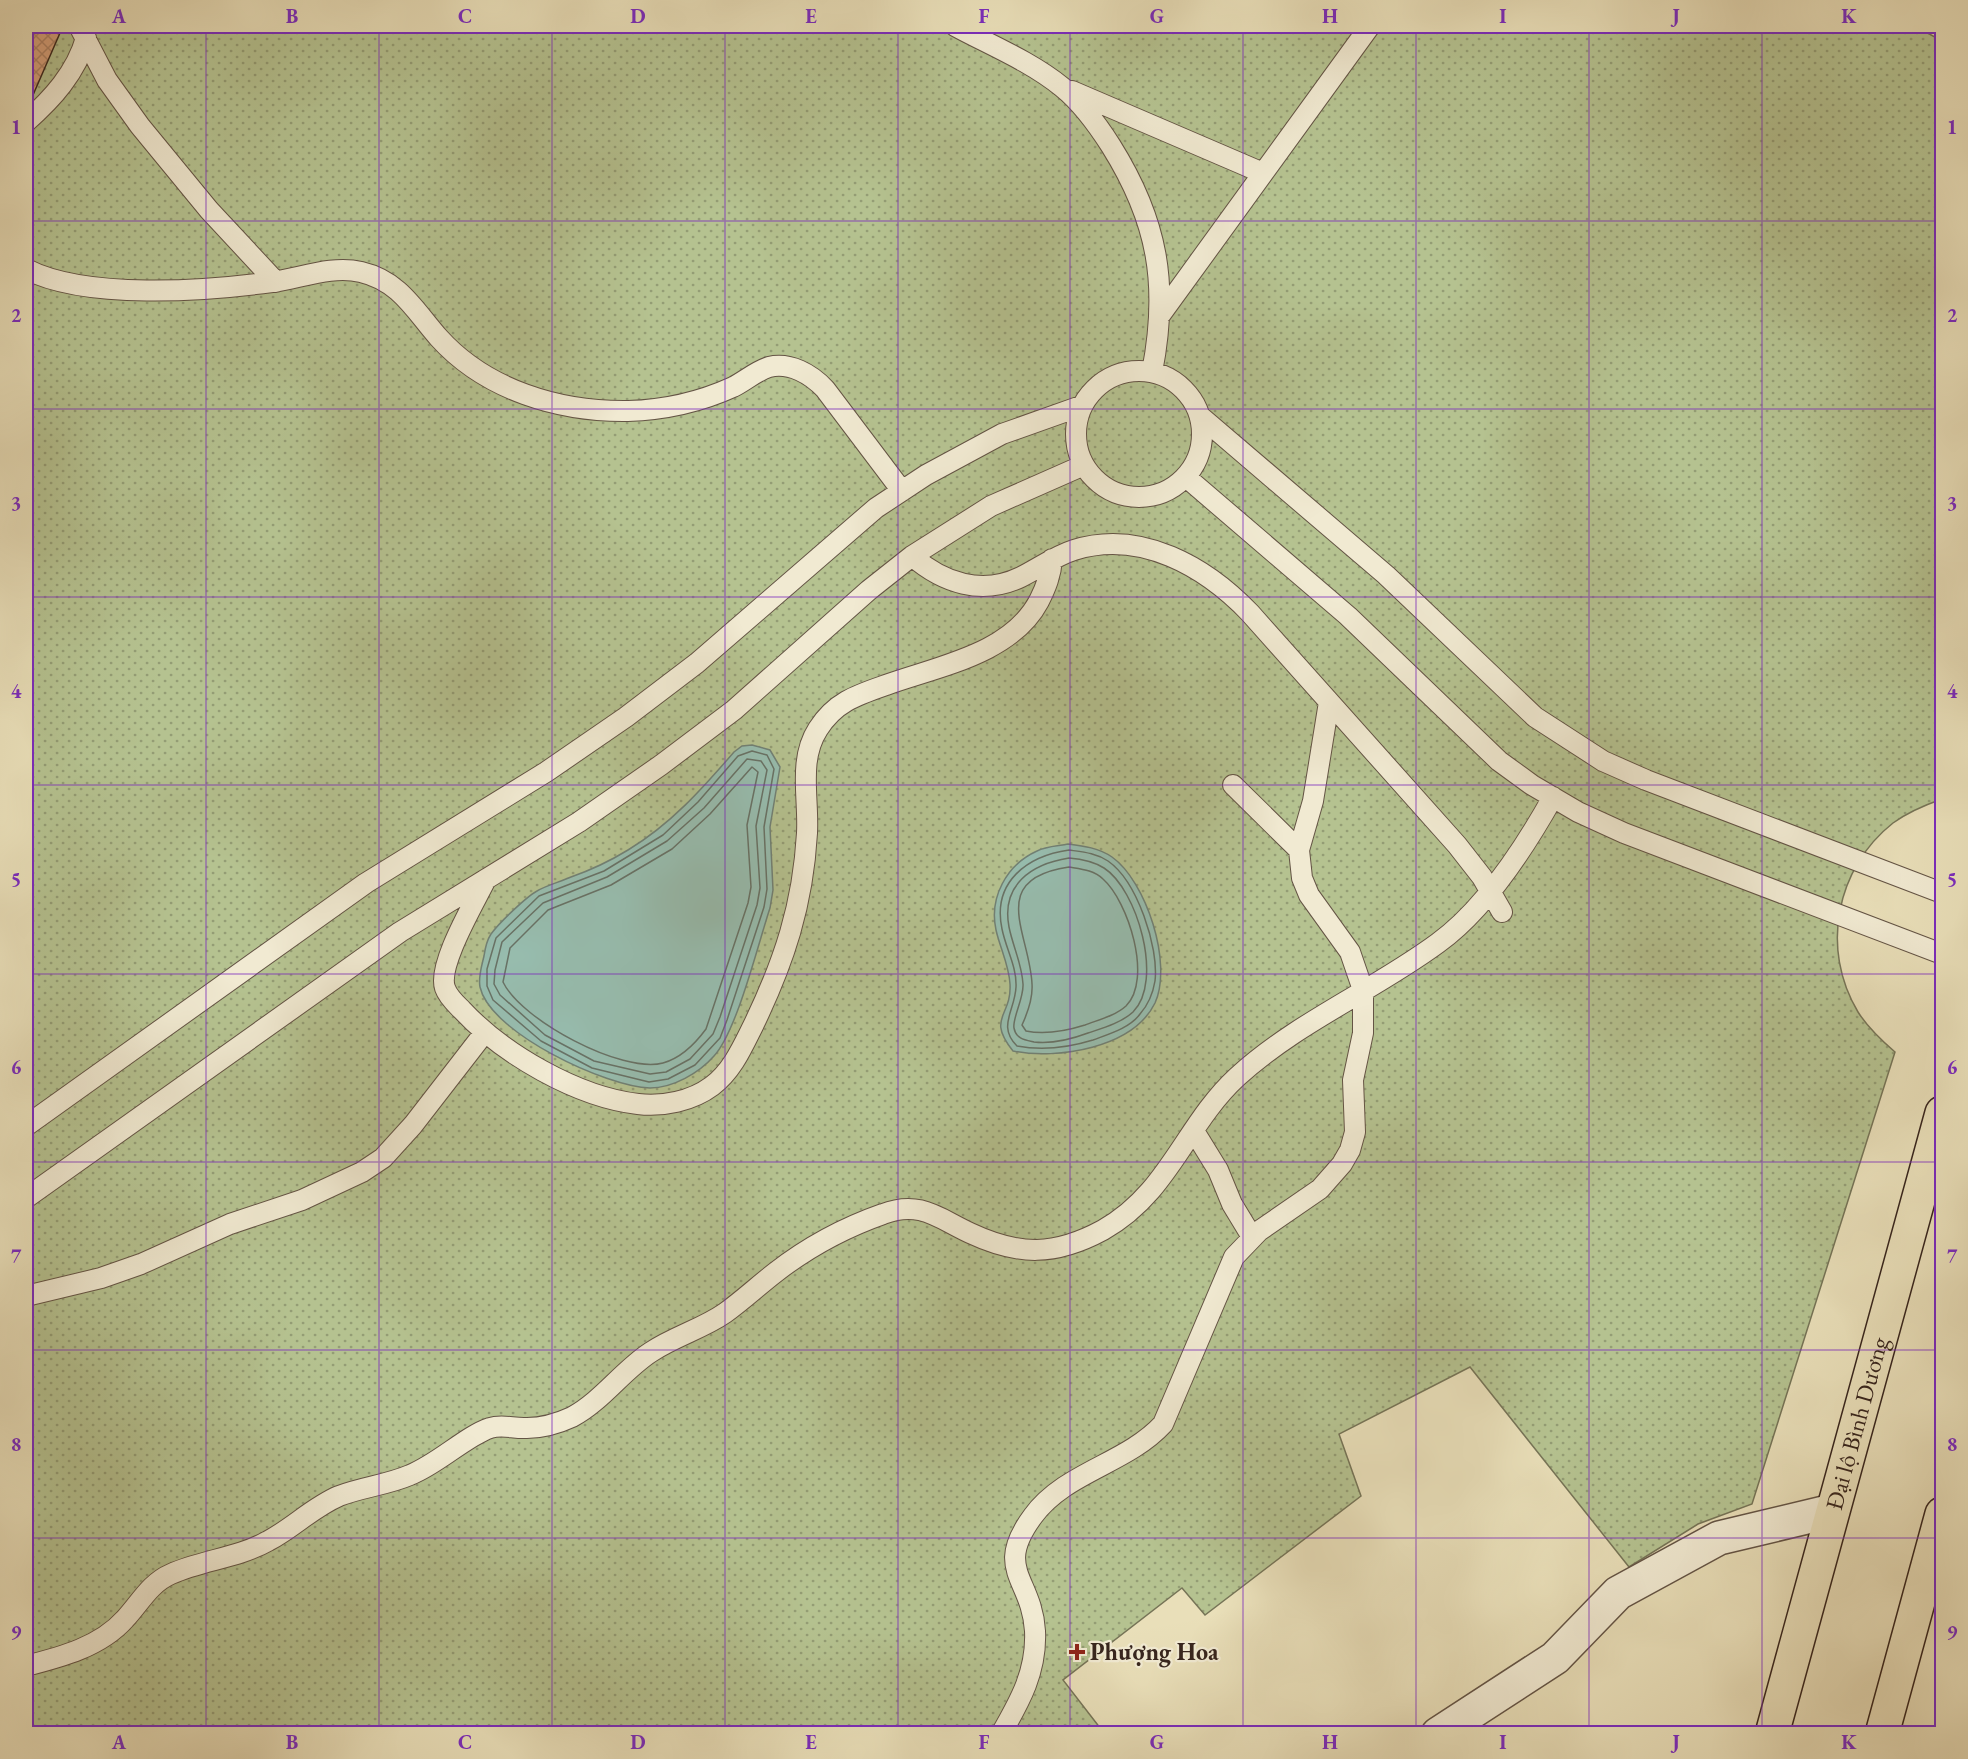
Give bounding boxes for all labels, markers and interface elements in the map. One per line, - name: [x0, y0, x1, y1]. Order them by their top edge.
- text: A: [111, 3, 127, 29]
- text: B: [286, 3, 298, 29]
- text: C: [458, 3, 472, 29]
- text: D: [630, 3, 646, 29]
- text: E: [805, 3, 817, 29]
- text: F: [979, 3, 990, 29]
- text: G: [1150, 3, 1164, 29]
- text: H: [1322, 3, 1338, 29]
- text: I: [1499, 3, 1507, 29]
- text: J: [1670, 3, 1680, 29]
- text: K: [1841, 3, 1857, 29]
- text: 1: [11, 114, 21, 140]
- text: 1: [1947, 114, 1957, 140]
- text: 2: [11, 302, 22, 328]
- text: 2: [1947, 302, 1958, 328]
- text: 3: [11, 490, 21, 516]
- text: 3: [1947, 490, 1957, 516]
- text: 4: [11, 678, 22, 704]
- text: 4: [1947, 678, 1958, 704]
- text: 5: [11, 866, 21, 892]
- text: 5: [1947, 866, 1957, 892]
- text: 6: [11, 1054, 22, 1080]
- text: 6: [1947, 1054, 1958, 1080]
- text: 7: [11, 1243, 22, 1269]
- text: 7: [1947, 1243, 1958, 1269]
- street label: Đại lộ Bình Dương: [1818, 1333, 1895, 1513]
- text: 8: [11, 1431, 21, 1457]
- text: 8: [1947, 1431, 1957, 1457]
- text: 9: [11, 1619, 22, 1645]
- text: 9: [1947, 1619, 1958, 1645]
- place label: Phượng Hoa: [1090, 1636, 1219, 1668]
- marker: Phượng Hoa: [1068, 1643, 1086, 1661]
- text: A: [111, 1729, 127, 1755]
- text: B: [286, 1729, 298, 1755]
- text: C: [458, 1729, 472, 1755]
- text: D: [630, 1729, 646, 1755]
- text: E: [805, 1729, 817, 1755]
- text: F: [979, 1729, 990, 1755]
- text: G: [1150, 1729, 1164, 1755]
- text: H: [1322, 1729, 1338, 1755]
- text: I: [1499, 1729, 1507, 1755]
- text: J: [1670, 1729, 1680, 1755]
- text: K: [1841, 1729, 1857, 1755]

